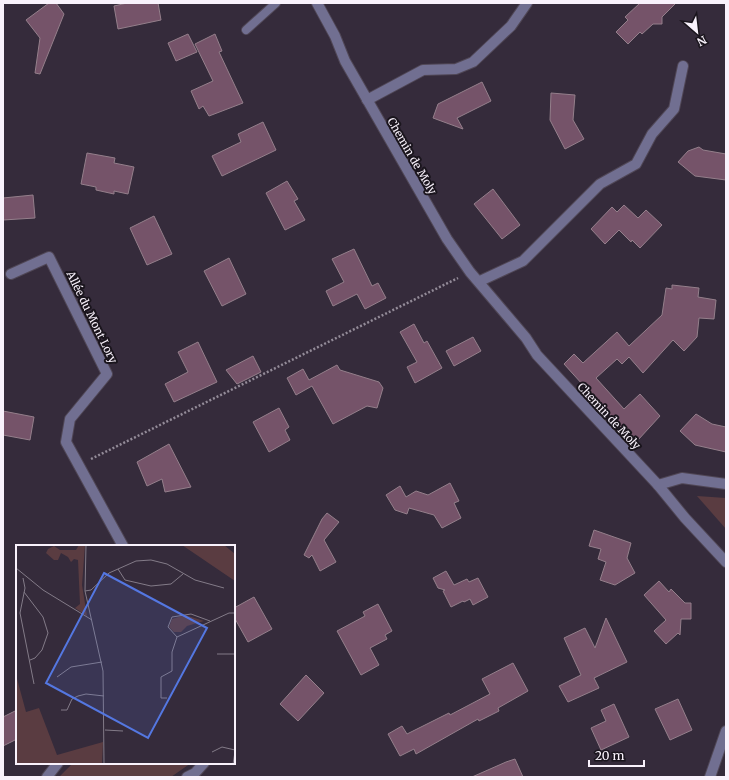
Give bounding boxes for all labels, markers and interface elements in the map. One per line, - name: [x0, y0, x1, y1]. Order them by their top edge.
- north arrow: [677, 12, 717, 52]
- text: N: [694, 33, 709, 49]
- street label: Chemin de Moly: [384, 115, 440, 197]
- street label: Allée du Mont Lory: [63, 268, 121, 366]
- street label: Chemin de Moly: [574, 380, 644, 453]
- inset map: [16, 545, 235, 764]
- scale bar: [589, 742, 644, 768]
- text: 20 m: [595, 748, 624, 763]

